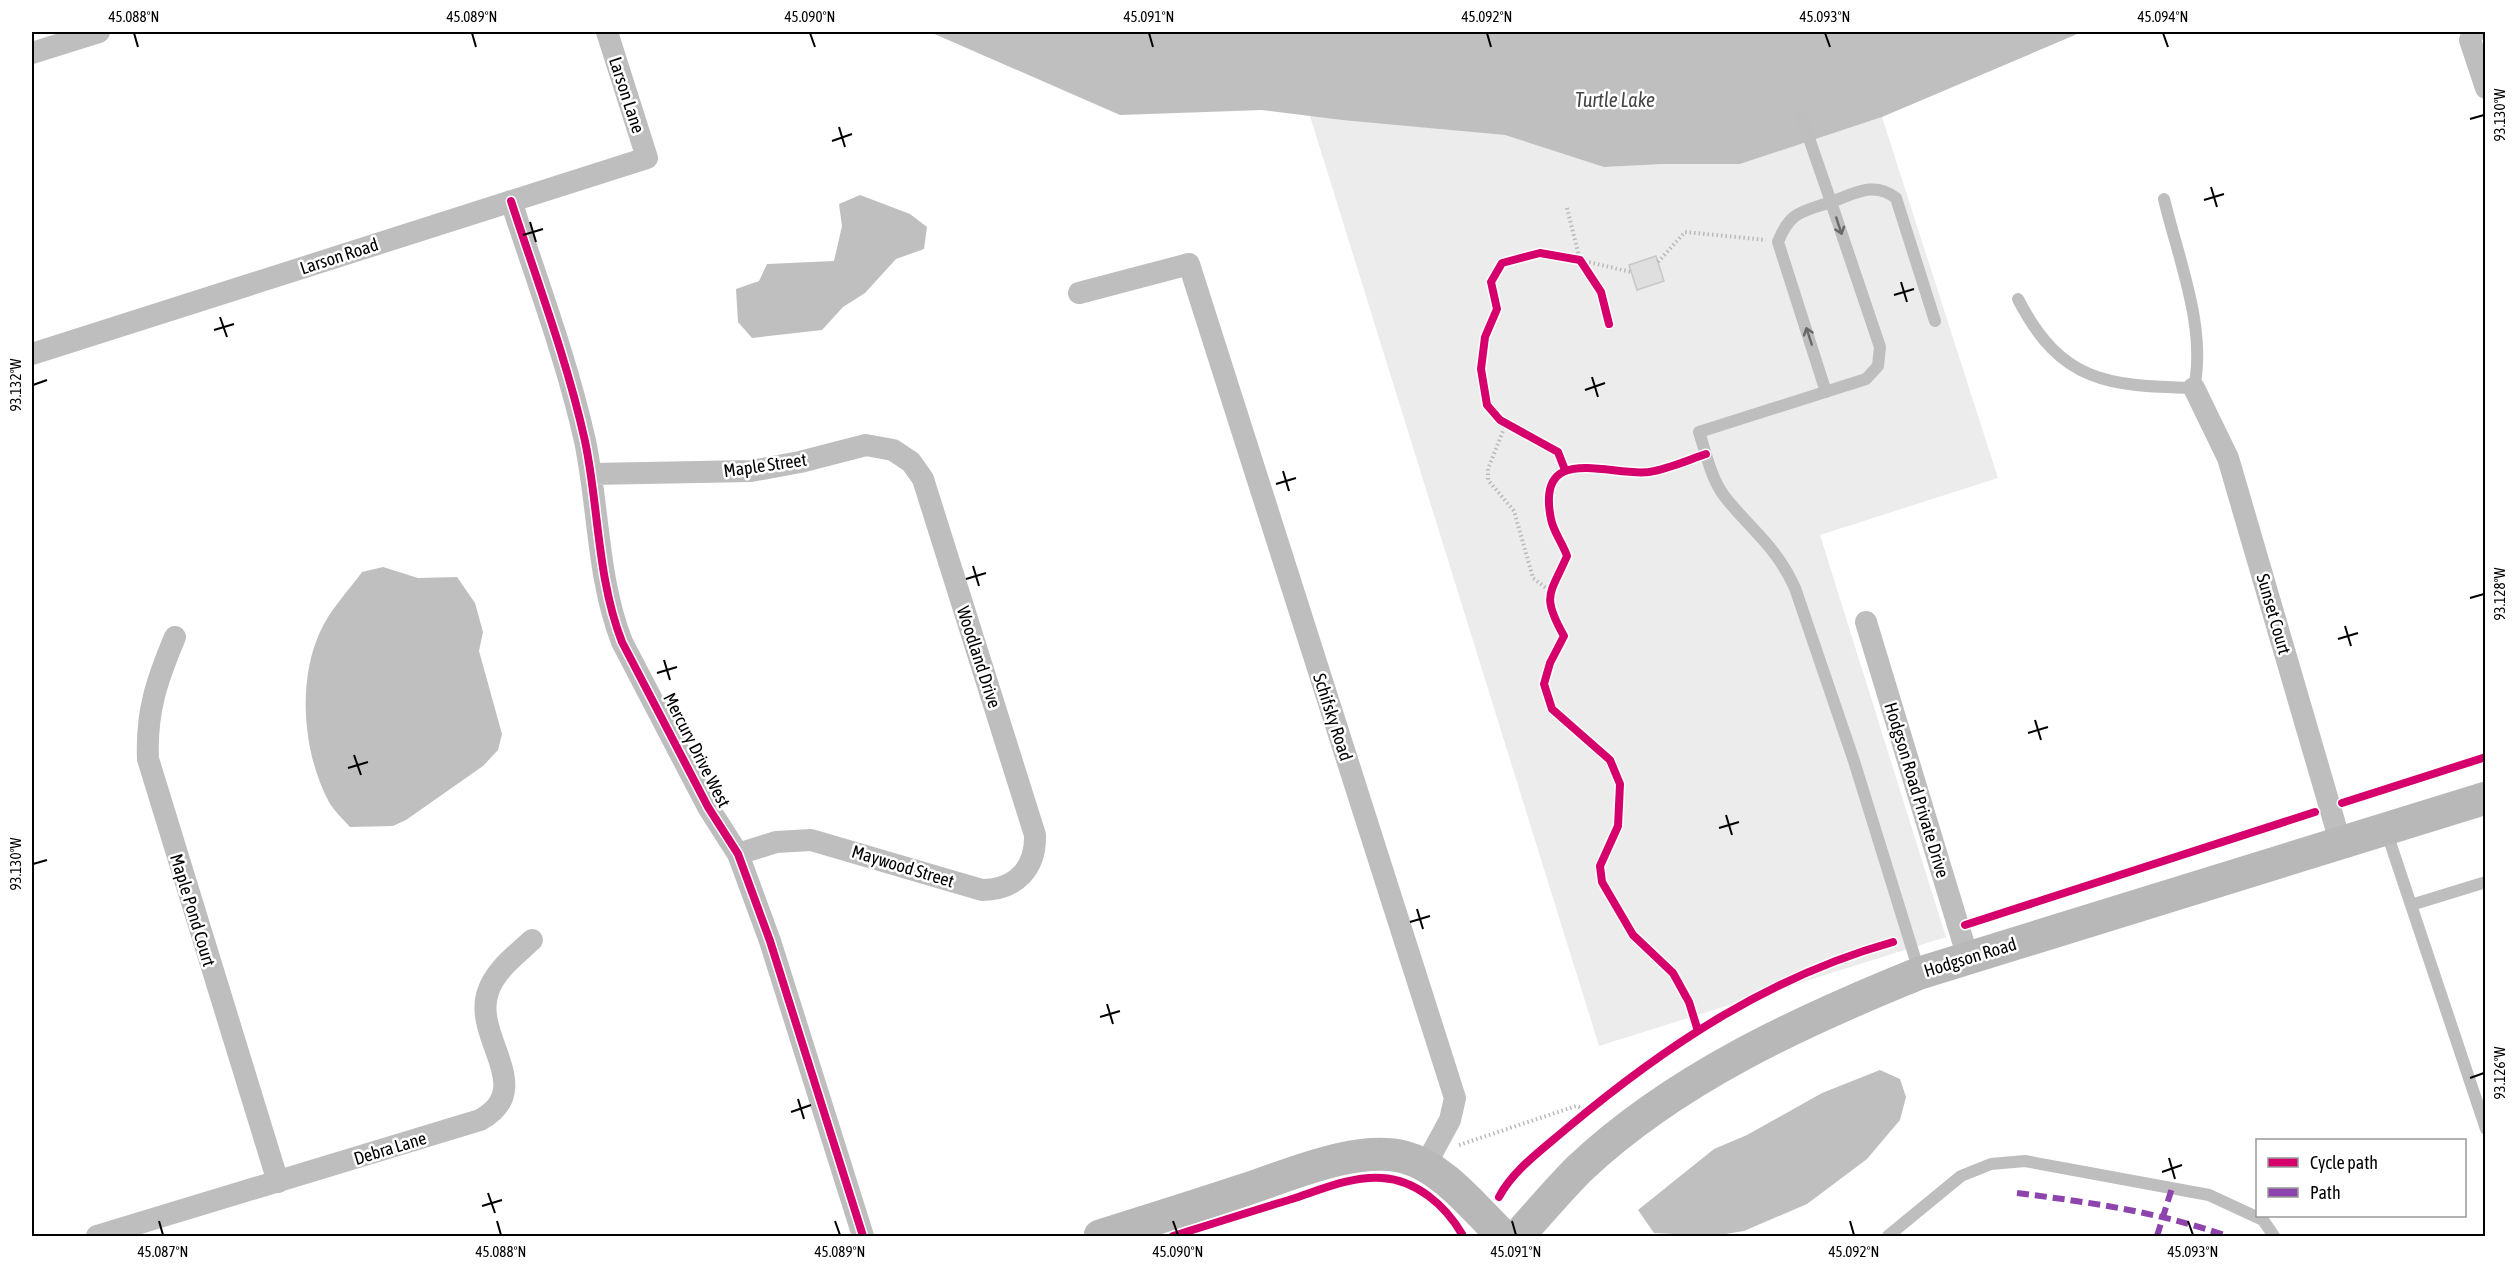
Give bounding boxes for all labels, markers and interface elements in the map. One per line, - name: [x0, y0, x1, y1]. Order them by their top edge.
- text: 45.088°N: [109, 8, 159, 25]
- text: 45.089°N: [447, 8, 497, 25]
- text: 45.090°N: [785, 8, 835, 25]
- text: 45.091°N: [1124, 8, 1174, 25]
- text: 45.092°N: [1462, 8, 1512, 25]
- text: 45.093°N: [1800, 8, 1850, 25]
- text: 45.094°N: [2138, 8, 2188, 25]
- street label: Larson Lane: [605, 54, 649, 136]
- water label: Turtle Lake: [1575, 88, 1655, 111]
- text: 93.130°W: [2491, 88, 2508, 141]
- one-way arrow: [1834, 216, 1845, 235]
- street label: Larson Road: [297, 233, 381, 279]
- one-way arrow: [1802, 327, 1813, 346]
- text: 93.132°W: [7, 358, 24, 411]
- street label: Maple Street: [722, 449, 808, 481]
- text: 93.128°W: [2491, 567, 2508, 620]
- street label: Sunset Court: [2253, 571, 2295, 657]
- street label: Woodland Drive: [953, 603, 1005, 711]
- street label: Schifsky Road: [1309, 671, 1357, 763]
- street label: Mercury Drive West: [659, 689, 735, 811]
- street label: Hodgson Road Private Drive: [1880, 700, 1954, 880]
- text: 93.130°W: [7, 837, 24, 890]
- street label: Maywood Street: [849, 840, 957, 892]
- street label: Maple Pond Court: [166, 851, 220, 969]
- street label: Hodgson Road: [1921, 933, 2019, 981]
- text: 93.126°W: [2491, 1046, 2508, 1099]
- street label: Debra Lane: [351, 1127, 429, 1169]
- legend: [2256, 1139, 2466, 1217]
- text: Cycle path: [2310, 1152, 2378, 1173]
- text: Path: [2310, 1182, 2341, 1203]
- text: 45.087°N: [138, 1243, 188, 1260]
- text: 45.088°N: [476, 1243, 526, 1260]
- text: 45.089°N: [815, 1243, 865, 1260]
- text: 45.090°N: [1153, 1243, 1203, 1260]
- text: 45.091°N: [1491, 1243, 1541, 1260]
- text: 45.092°N: [1829, 1243, 1879, 1260]
- text: 45.093°N: [2168, 1243, 2218, 1260]

